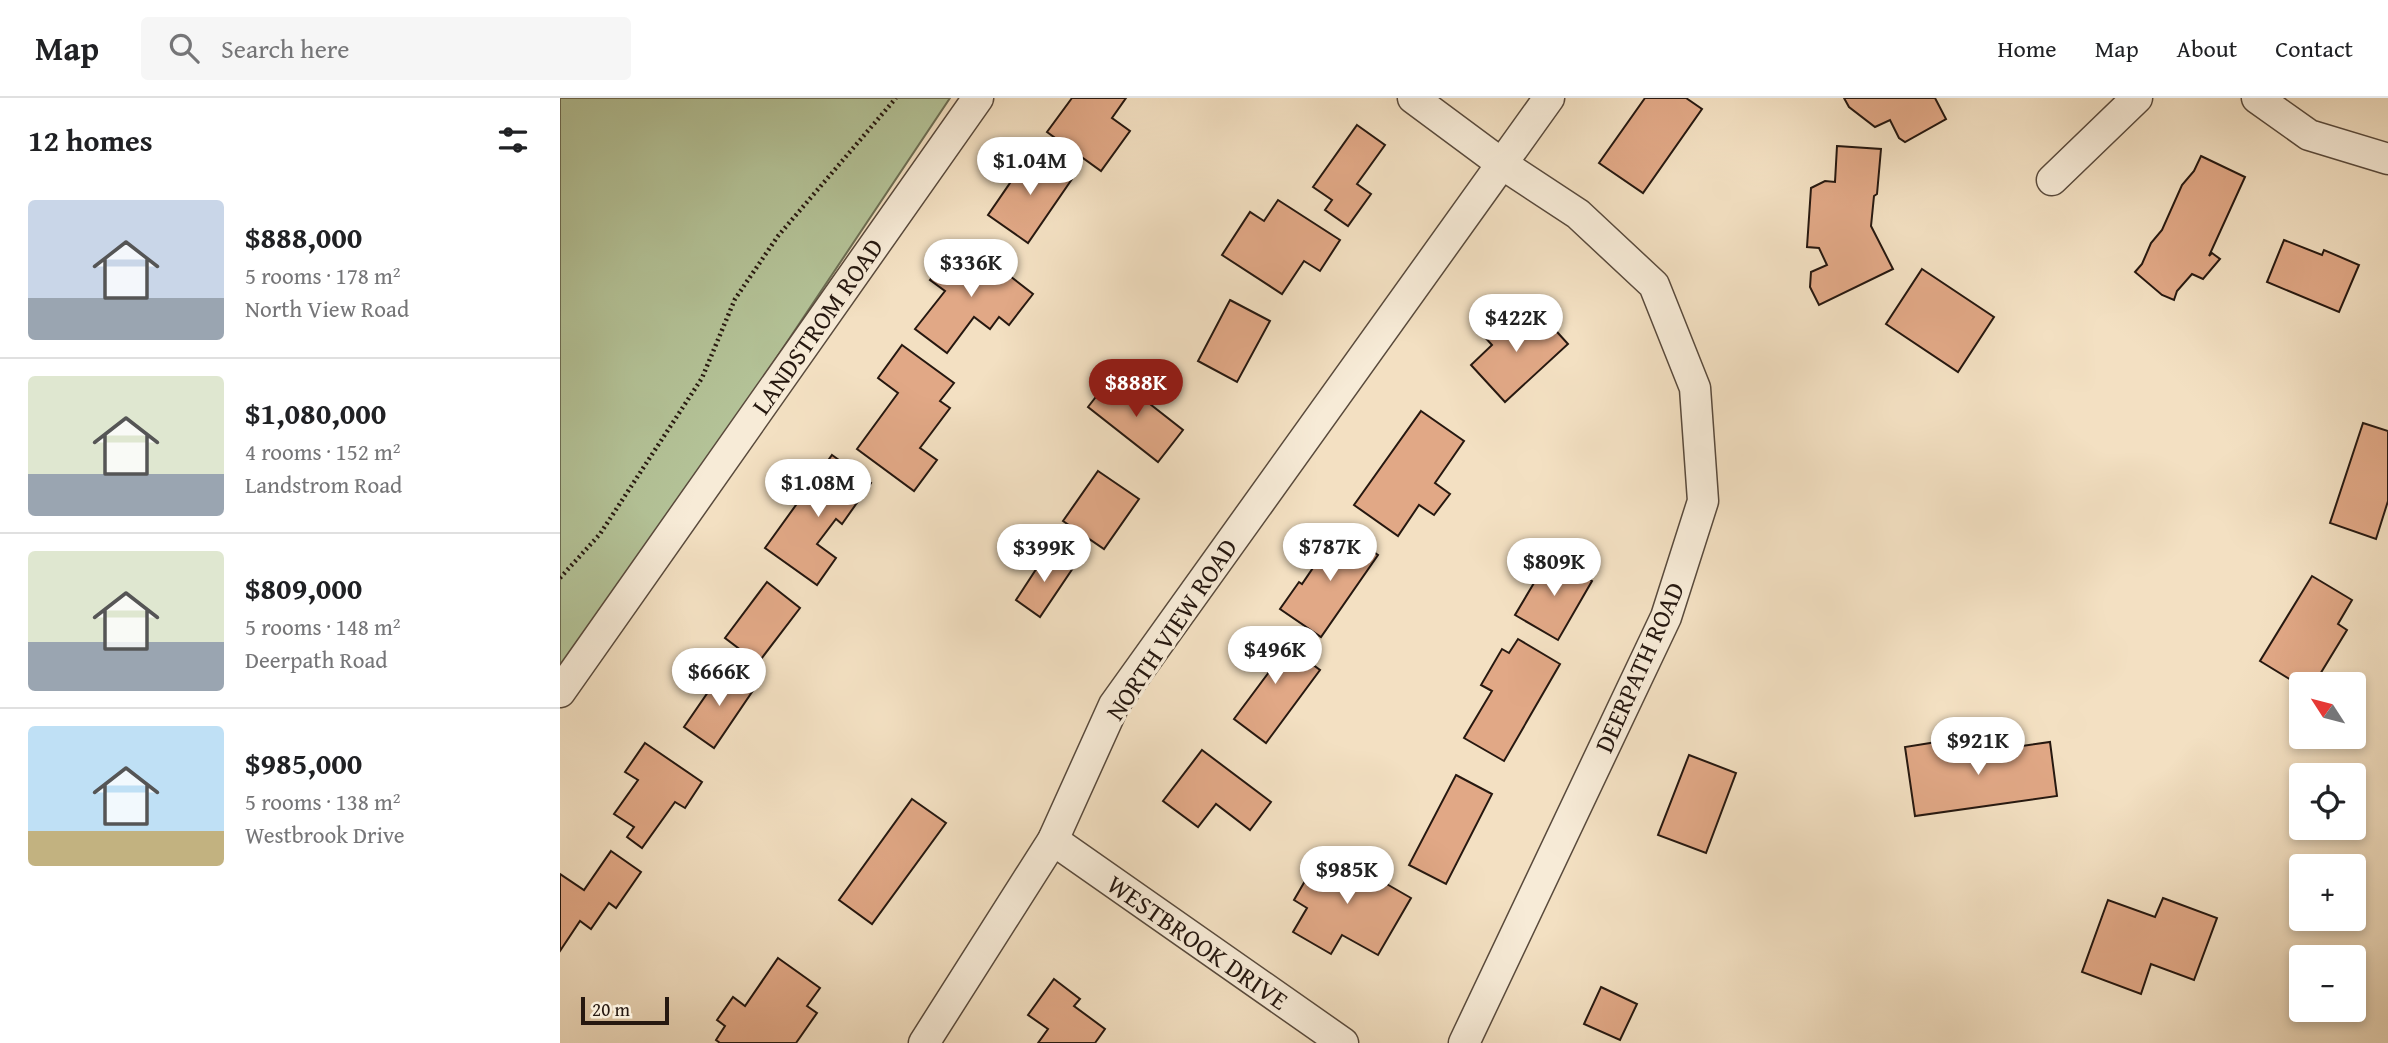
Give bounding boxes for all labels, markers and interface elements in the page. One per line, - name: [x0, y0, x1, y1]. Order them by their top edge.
- search box: [141, 17, 631, 80]
- text: Map: [35, 24, 99, 72]
- icon: search: [165, 29, 203, 67]
- text: Search here: [221, 29, 349, 68]
- text: Home: [1998, 31, 2057, 66]
- text: Map: [2095, 31, 2139, 66]
- text: About: [2177, 31, 2237, 66]
- text: Contact: [2275, 31, 2353, 66]
- text: 12 homes: [28, 118, 153, 162]
- icon: filters: [494, 121, 532, 159]
- pin: $1.04M: [973, 138, 1087, 197]
- text: $1.04M: [993, 143, 1067, 176]
- text: $888,000: [245, 215, 362, 259]
- icon: home: [84, 228, 168, 312]
- street label: LANDSTROM ROAD: [741, 230, 893, 422]
- pin: $336K: [922, 240, 1020, 299]
- text: $336K: [940, 245, 1002, 278]
- text: 5 rooms · 178 m²: [245, 259, 400, 292]
- text: North View Road: [245, 292, 409, 325]
- pin: $422K: [1467, 294, 1565, 354]
- text: $422K: [1485, 300, 1547, 333]
- pin: $888K: [1087, 360, 1185, 419]
- text: $888K: [1105, 365, 1167, 398]
- text: $1,080,000: [245, 391, 386, 435]
- icon: home: [84, 404, 168, 488]
- text: 4 rooms · 152 m²: [245, 435, 400, 468]
- pin: $1.08M: [761, 460, 875, 519]
- text: $1.08M: [781, 465, 855, 498]
- text: Landstrom Road: [245, 468, 402, 501]
- pin: $399K: [995, 524, 1093, 584]
- pin: $787K: [1281, 524, 1379, 583]
- text: $787K: [1299, 529, 1361, 562]
- text: $399K: [1013, 530, 1075, 563]
- street label: NORTH VIEW ROAD: [1095, 530, 1247, 728]
- pin: $809K: [1505, 538, 1603, 598]
- text: $809K: [1523, 544, 1585, 577]
- text: $809,000: [245, 566, 362, 610]
- street label: DEERPATH ROAD: [1584, 575, 1694, 759]
- icon: home: [84, 579, 168, 663]
- text: 5 rooms · 148 m²: [245, 610, 400, 643]
- pin: $496K: [1226, 626, 1324, 686]
- text: $496K: [1244, 632, 1306, 665]
- text: Deerpath Road: [245, 643, 388, 676]
- pin: $666K: [670, 648, 768, 708]
- text: $666K: [688, 654, 750, 687]
- north arrow: [2289, 672, 2366, 749]
- map controls: [2289, 672, 2366, 1022]
- pin: $921K: [1929, 718, 2027, 777]
- text: $921K: [1947, 723, 2009, 756]
- text: $985,000: [245, 741, 362, 785]
- icon: home: [84, 754, 168, 838]
- button: locate: [2289, 763, 2366, 840]
- text: 5 rooms · 138 m²: [245, 785, 400, 818]
- text: Westbrook Drive: [245, 818, 405, 851]
- pin: $985K: [1298, 846, 1396, 906]
- text: $985K: [1316, 852, 1378, 885]
- button: +: [2289, 854, 2366, 931]
- street label: WESTBROOK DRIVE: [1099, 865, 1297, 1019]
- button: −: [2289, 945, 2366, 1022]
- scale bar: [581, 994, 668, 1026]
- text: 20 m: [592, 995, 630, 1023]

